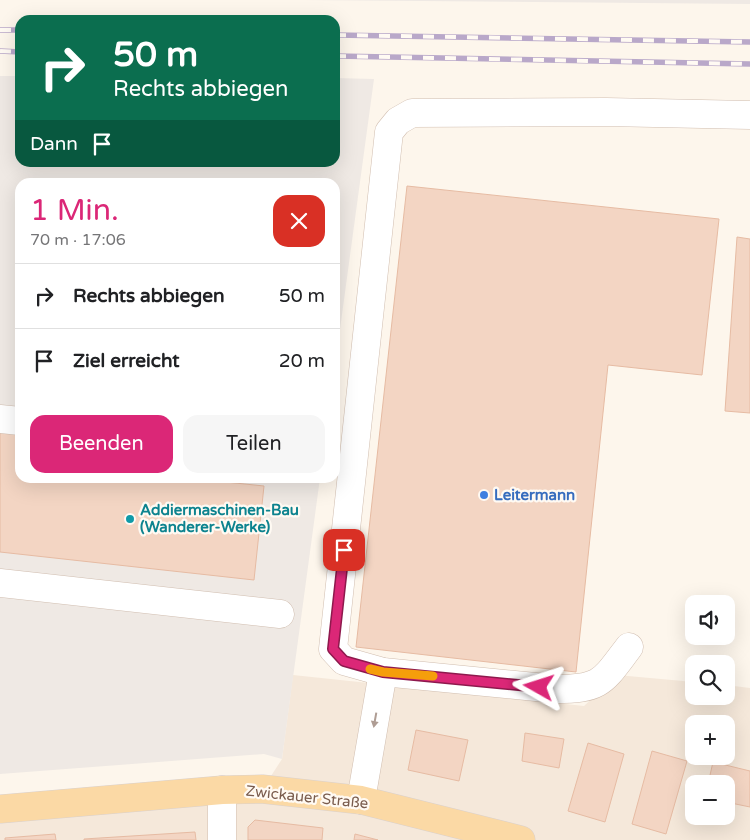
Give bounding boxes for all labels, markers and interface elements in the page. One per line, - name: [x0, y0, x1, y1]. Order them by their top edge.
- text: 50 m: [113, 34, 198, 76]
- icon: right: [30, 35, 95, 100]
- text: Rechts abbiegen: [113, 76, 288, 102]
- icon: arrive: [88, 130, 116, 158]
- text: Dann: [30, 133, 78, 155]
- text: 1 Min.: [30, 192, 119, 229]
- button: close: [273, 195, 325, 247]
- text: 70 m · 17:06: [30, 230, 126, 250]
- icon: right: [30, 282, 58, 310]
- text: Rechts abbiegen: [73, 285, 225, 307]
- text: 50 m: [279, 285, 325, 307]
- icon: arrive: [30, 347, 58, 375]
- text: Ziel erreicht: [73, 350, 180, 372]
- text: 20 m: [279, 350, 325, 372]
- button: Beenden: [30, 415, 173, 473]
- button: Teilen: [183, 415, 325, 473]
- place label: Leitermann: [494, 486, 575, 504]
- marker: Leitermann: [478, 489, 490, 501]
- place label: Addiermaschinen-Bau (Wanderer-Werke): [140, 501, 299, 536]
- marker: Addiermaschinen-Bau (Wanderer-Werke): [124, 513, 136, 525]
- pin: [323, 529, 365, 571]
- icon: arrive: [330, 536, 358, 564]
- map controls: [685, 595, 735, 825]
- button: sound: [685, 595, 735, 645]
- button: search: [685, 655, 735, 705]
- position arrow: [512, 660, 564, 712]
- one-way arrow: [370, 713, 378, 729]
- button: +: [685, 715, 735, 765]
- button: −: [685, 775, 735, 825]
- street label: Zwickauer Straße: [245, 782, 369, 812]

